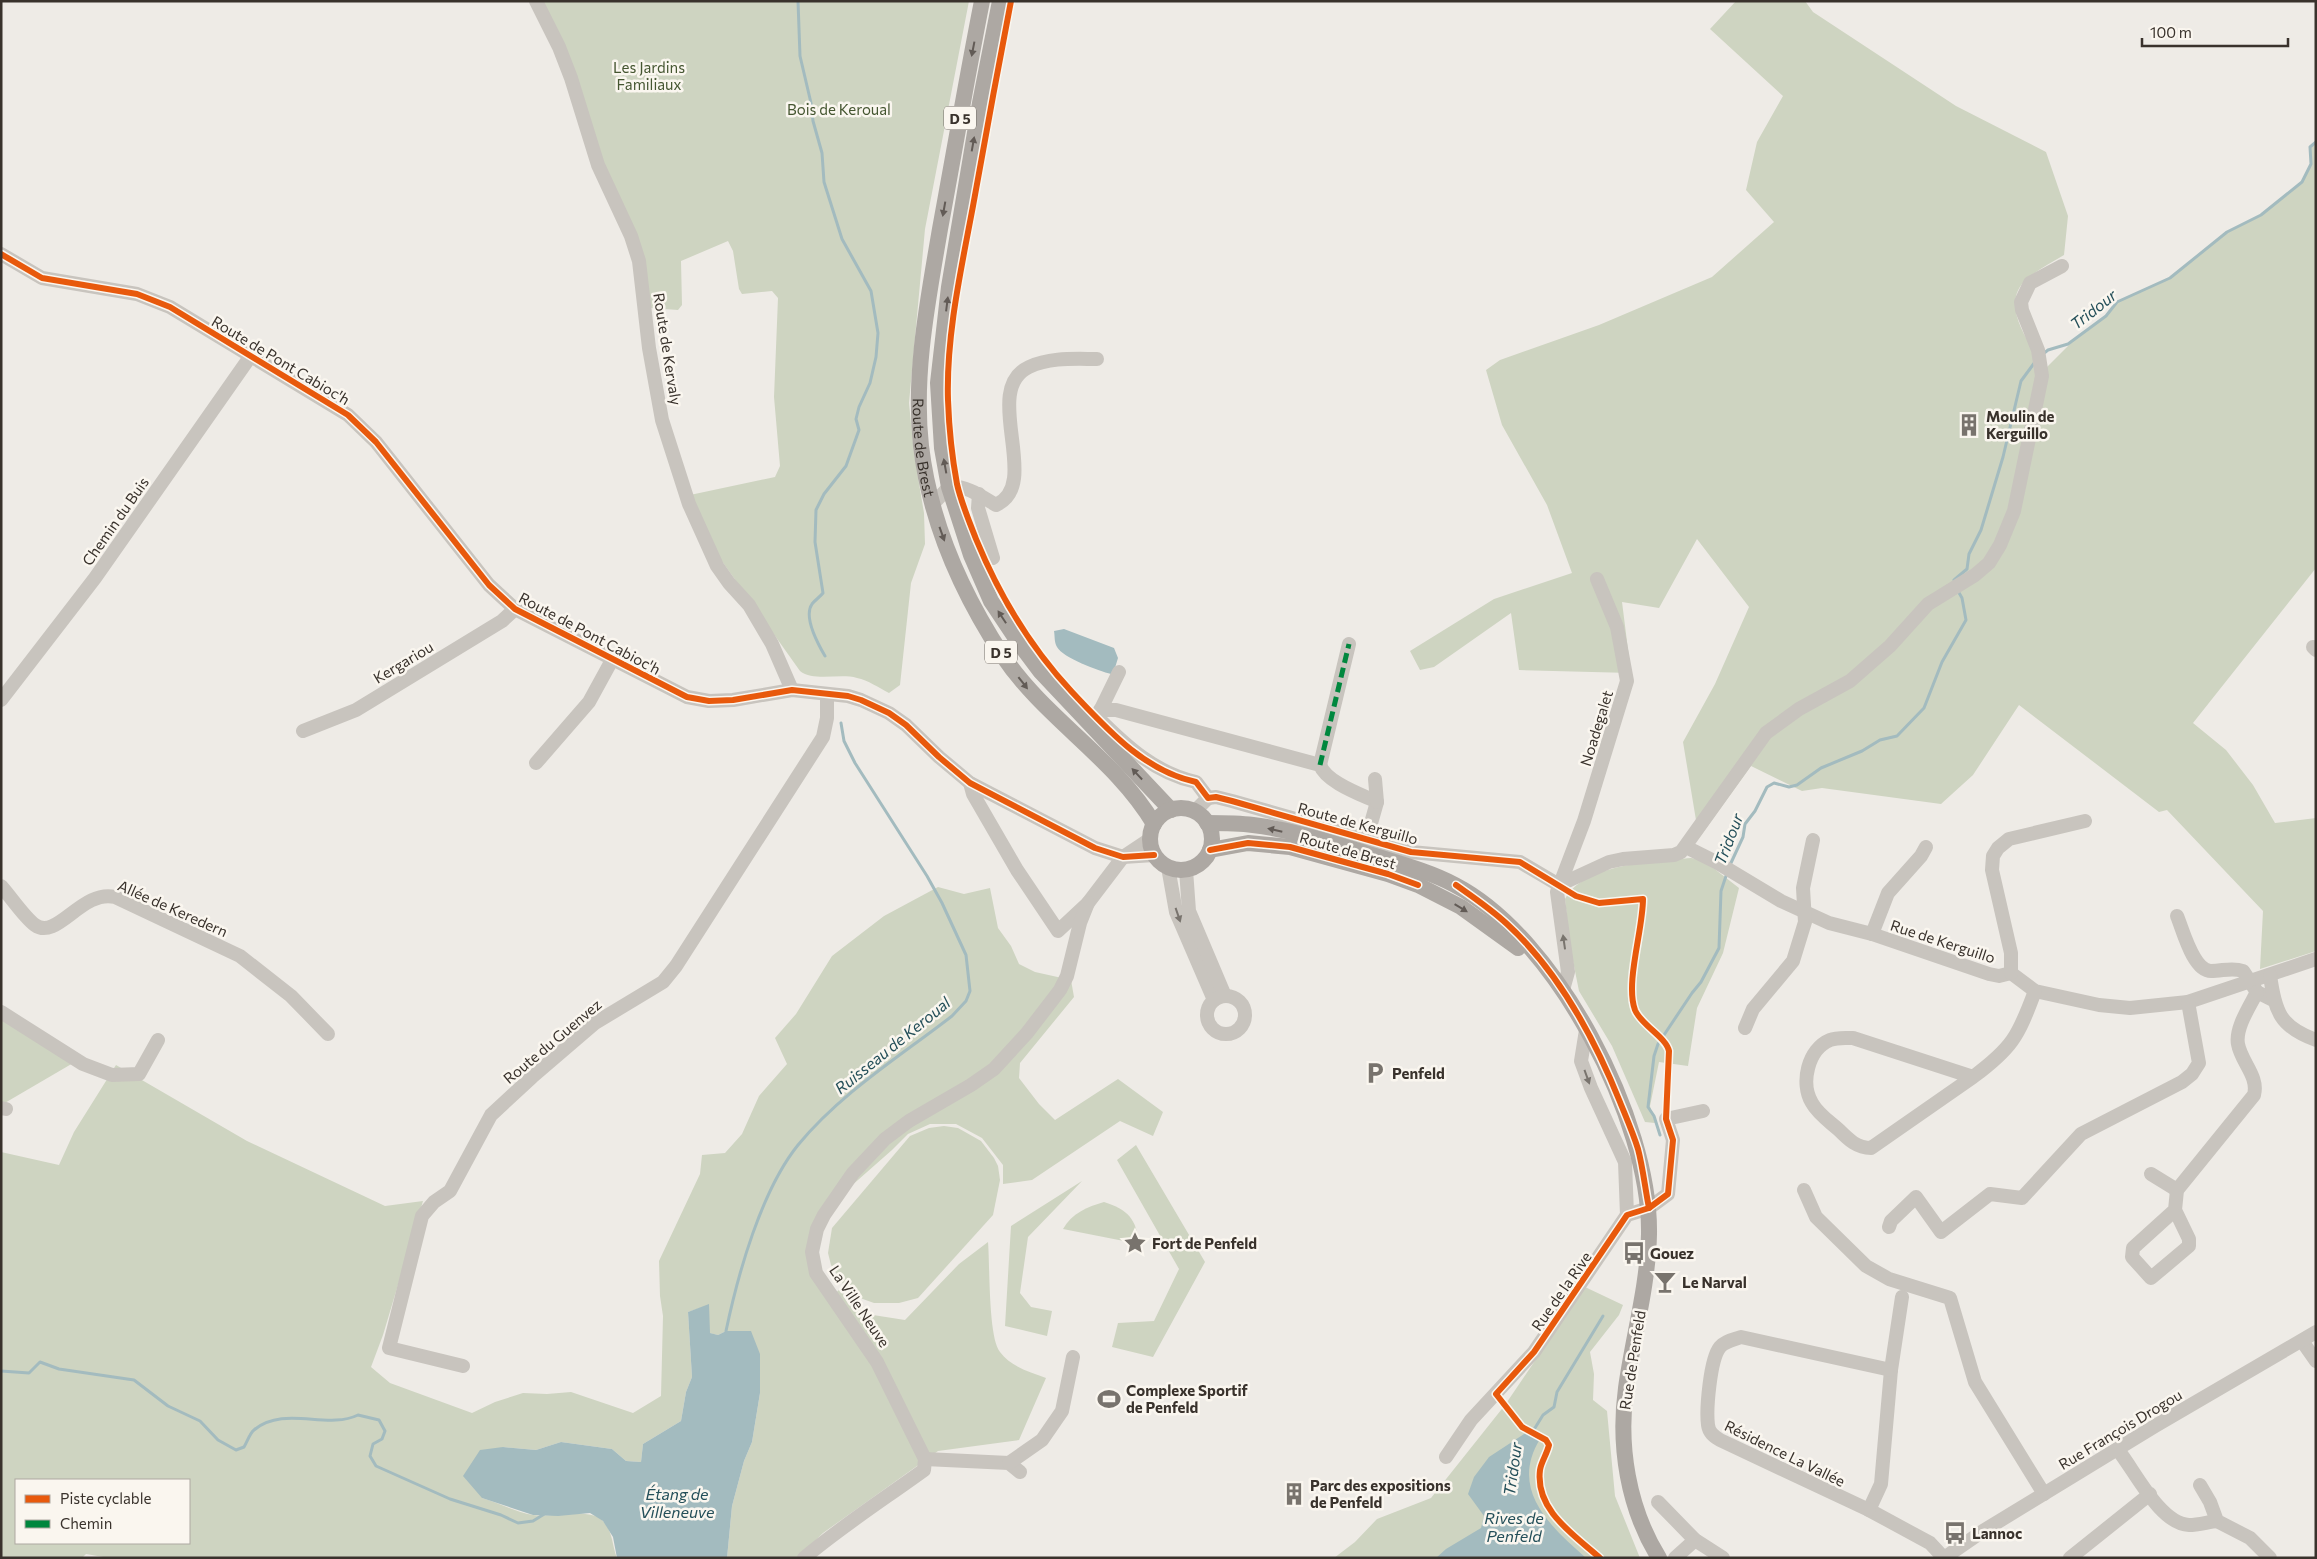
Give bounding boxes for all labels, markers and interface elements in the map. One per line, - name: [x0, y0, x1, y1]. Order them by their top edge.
- scale bar: [2142, 15, 2288, 47]
- text: 100 m: [2150, 23, 2192, 41]
- one-way arrow: [969, 41, 977, 57]
- park label: Les Jardins Familiaux: [613, 58, 685, 93]
- park label: Bois de Keroual: [787, 100, 891, 118]
- road number: D 5: [944, 106, 976, 130]
- one-way arrow: [970, 135, 978, 151]
- one-way arrow: [939, 201, 947, 217]
- water label: Tridour: [2066, 285, 2120, 333]
- street label: Route de Kervaly: [650, 292, 686, 407]
- one-way arrow: [943, 296, 951, 312]
- street label: Route de Pont Cabioc'h: [209, 312, 353, 408]
- street label: Route de Brest: [910, 398, 939, 499]
- place label: Moulin de Kerguillo: [1986, 407, 2054, 442]
- building icon: Moulin de Kerguillo: [1956, 412, 1982, 438]
- one-way arrow: [941, 457, 949, 473]
- street label: Chemin du Buis: [78, 473, 152, 569]
- one-way arrow: [938, 527, 946, 542]
- street label: Route de Pont Cabioc'h: [516, 588, 664, 678]
- one-way arrow: [997, 610, 1007, 624]
- street label: Kergariou: [370, 637, 436, 687]
- road number: D 5: [985, 640, 1017, 664]
- one-way arrow: [1018, 676, 1029, 689]
- street label: Noadegalet: [1576, 688, 1616, 768]
- one-way arrow: [1131, 769, 1143, 781]
- street label: Route de Kerguillo: [1296, 798, 1420, 848]
- water label: Tridour: [1710, 810, 1747, 867]
- one-way arrow: [1268, 826, 1283, 834]
- street label: Route de Brest: [1298, 828, 1398, 872]
- street label: Allée de Keredern: [115, 876, 231, 940]
- one-way arrow: [1454, 903, 1467, 912]
- one-way arrow: [1174, 908, 1182, 923]
- street label: Rue de Kerguillo: [1888, 916, 1998, 966]
- one-way arrow: [1560, 934, 1568, 950]
- water label: Ruisseau de Keroual: [830, 992, 954, 1097]
- street label: Route du Guenvez: [499, 995, 605, 1087]
- parking icon: Penfeld: [1362, 1060, 1388, 1086]
- place label: Penfeld: [1392, 1064, 1445, 1082]
- one-way arrow: [1583, 1070, 1591, 1085]
- place icon: Fort de Penfeld: [1122, 1230, 1148, 1256]
- place label: Fort de Penfeld: [1152, 1234, 1257, 1252]
- bus stop icon: Gouez: [1621, 1240, 1647, 1266]
- place label: Gouez: [1650, 1244, 1694, 1262]
- street label: Rue de la Rive: [1527, 1248, 1595, 1334]
- street label: La Ville Neuve: [826, 1262, 894, 1350]
- bar icon: Le Narval: [1652, 1269, 1678, 1295]
- place label: Le Narval: [1682, 1273, 1747, 1291]
- street label: Rue de Penfeld: [1615, 1309, 1649, 1411]
- place label: Complexe Sportif de Penfeld: [1126, 1381, 1249, 1416]
- street label: Rue François Drogou: [2055, 1385, 2185, 1473]
- sports icon: Complexe Sportif de Penfeld: [1096, 1386, 1122, 1412]
- street label: Résidence La Vallée: [1722, 1416, 1848, 1490]
- water label: Tridour: [1499, 1441, 1525, 1497]
- place label: Parc des expositions de Penfeld: [1310, 1476, 1451, 1511]
- legend: [15, 1479, 190, 1544]
- building icon: Parc des expositions de Penfeld: [1281, 1481, 1307, 1507]
- water label: Étang de Villeneuve: [640, 1484, 715, 1521]
- text: Piste cyclable: [60, 1489, 152, 1507]
- water label: Rives de Penfeld: [1484, 1508, 1544, 1545]
- text: Chemin: [60, 1514, 112, 1532]
- bus stop icon: Lannoc: [1942, 1520, 1968, 1546]
- place label: Lannoc: [1972, 1524, 2022, 1542]

